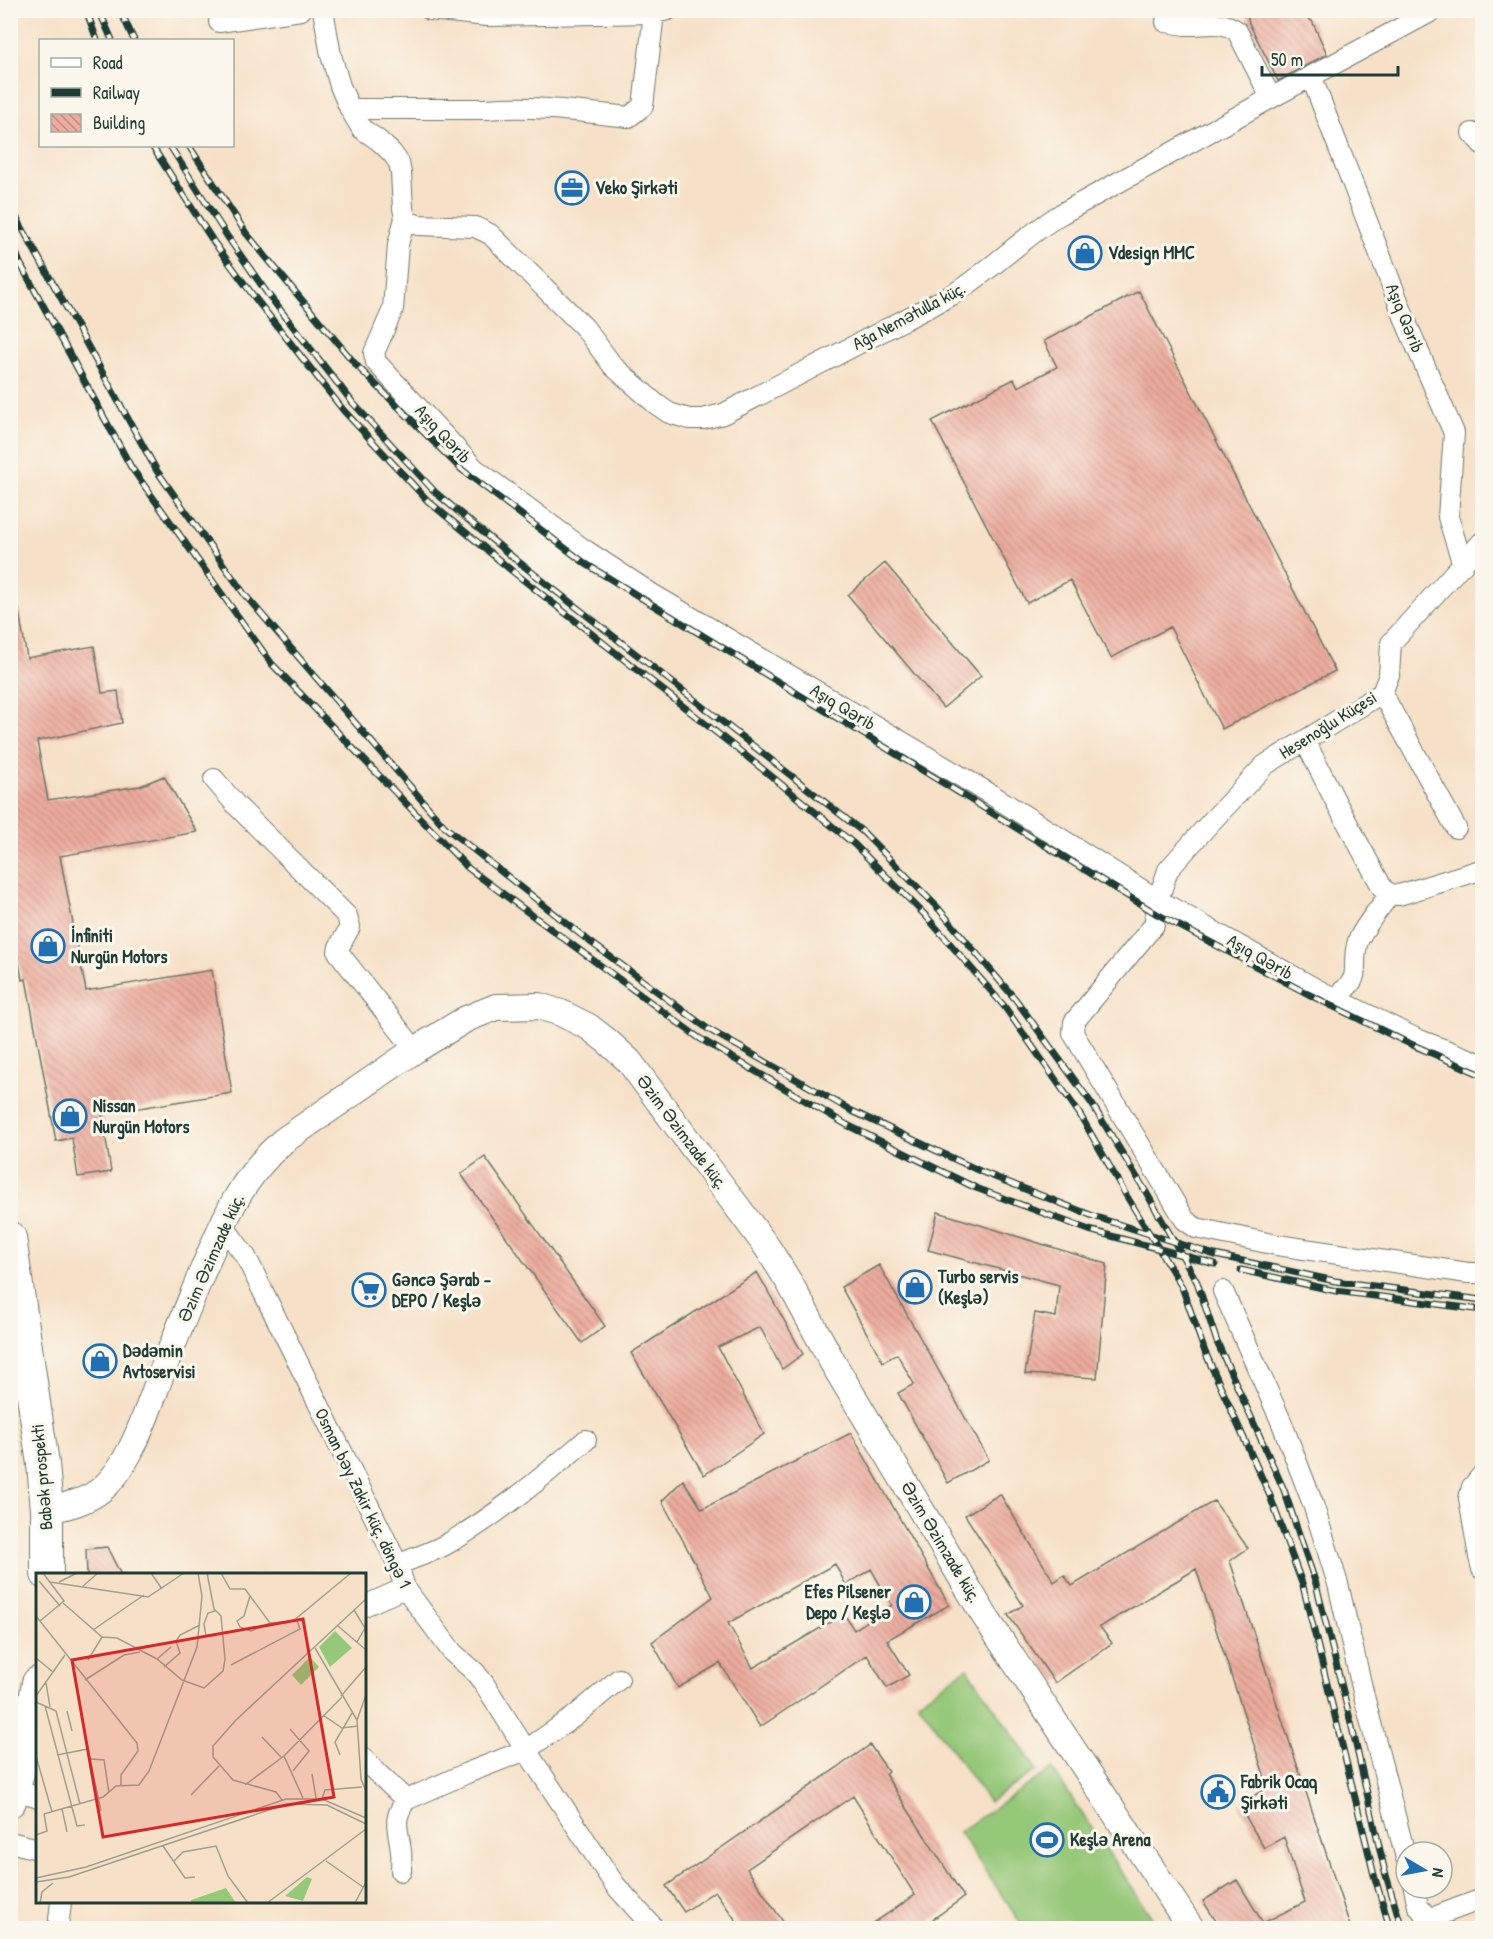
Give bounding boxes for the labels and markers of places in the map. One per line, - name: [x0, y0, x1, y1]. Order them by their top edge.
- office icon: Veko Şirkəti: [554, 170, 590, 206]
- place label: Veko Şirkəti: [595, 175, 678, 200]
- shop icon: Vdesign MMC: [1067, 235, 1103, 271]
- place label: Vdesign MMC: [1108, 240, 1195, 266]
- place label: İnfiniti Nurgün Motors: [71, 923, 168, 970]
- shop icon: İnfiniti Nurgün Motors: [30, 928, 66, 964]
- place label: Nissan Nurgün Motors: [93, 1093, 190, 1140]
- shop icon: Nissan Nurgün Motors: [52, 1098, 88, 1134]
- place label: Turbo servis (Keşlə): [937, 1264, 1019, 1310]
- place label: Gəncə Şərab - DEPO / Keşlə: [392, 1267, 491, 1313]
- shop icon: Turbo servis (Keşlə): [897, 1269, 933, 1305]
- supermarket icon: Gəncə Şərab - DEPO / Keşlə: [351, 1272, 387, 1308]
- place label: Dədəmin Avtoservisi: [123, 1338, 196, 1384]
- shop icon: Dədəmin Avtoservisi: [82, 1343, 118, 1379]
- place label: Efes Pilsener Depo / Keşlə: [805, 1579, 891, 1626]
- shop icon: Efes Pilsener Depo / Keşlə: [896, 1584, 932, 1620]
- place label: Fabrik Ocaq Şirkəti: [1240, 1769, 1318, 1815]
- public building icon: Fabrik Ocaq Şirkəti: [1200, 1774, 1236, 1810]
- sports icon: Keşlə Arena: [1029, 1822, 1065, 1858]
- place label: Keşlə Arena: [1070, 1827, 1151, 1852]

